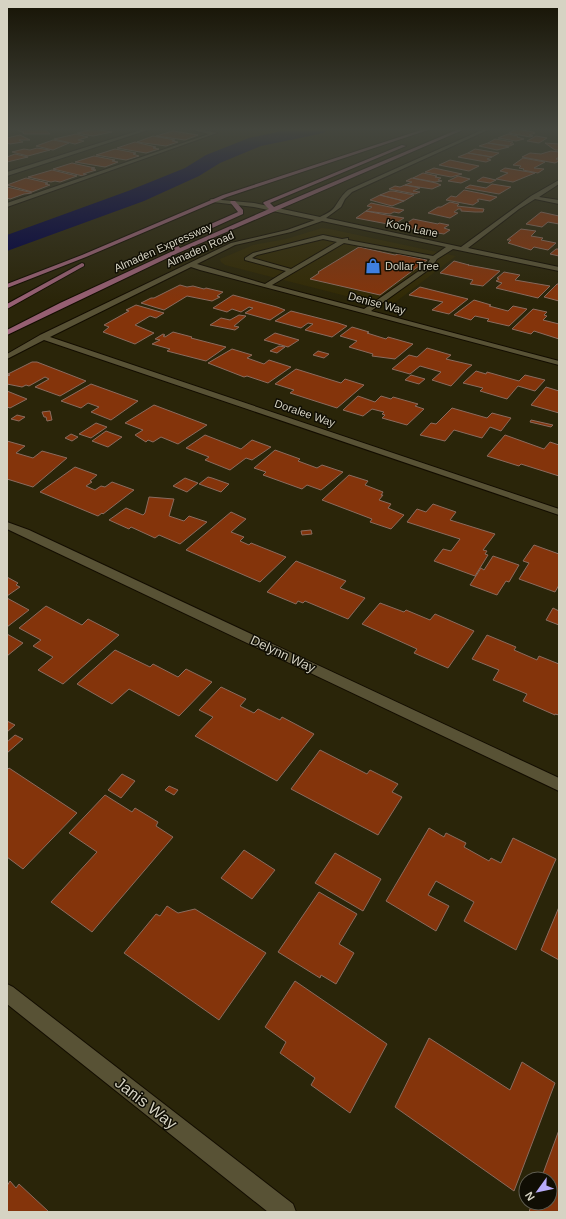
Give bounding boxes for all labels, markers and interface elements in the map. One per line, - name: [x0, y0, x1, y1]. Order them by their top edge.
- street label: Koch Lane: [385, 217, 439, 239]
- street label: Almaden Expressway: [112, 220, 214, 274]
- street label: Almaden Road: [164, 229, 236, 269]
- shop icon: Dollar Tree: [364, 257, 382, 275]
- place label: Dollar Tree: [385, 260, 439, 272]
- street label: Denise Way: [347, 290, 407, 317]
- street label: Doralee Way: [273, 397, 337, 429]
- street label: Delynn Way: [248, 632, 318, 676]
- street label: Janis Way: [112, 1074, 180, 1132]
- north arrow: [518, 1171, 558, 1211]
- text: N: [522, 1190, 537, 1203]

